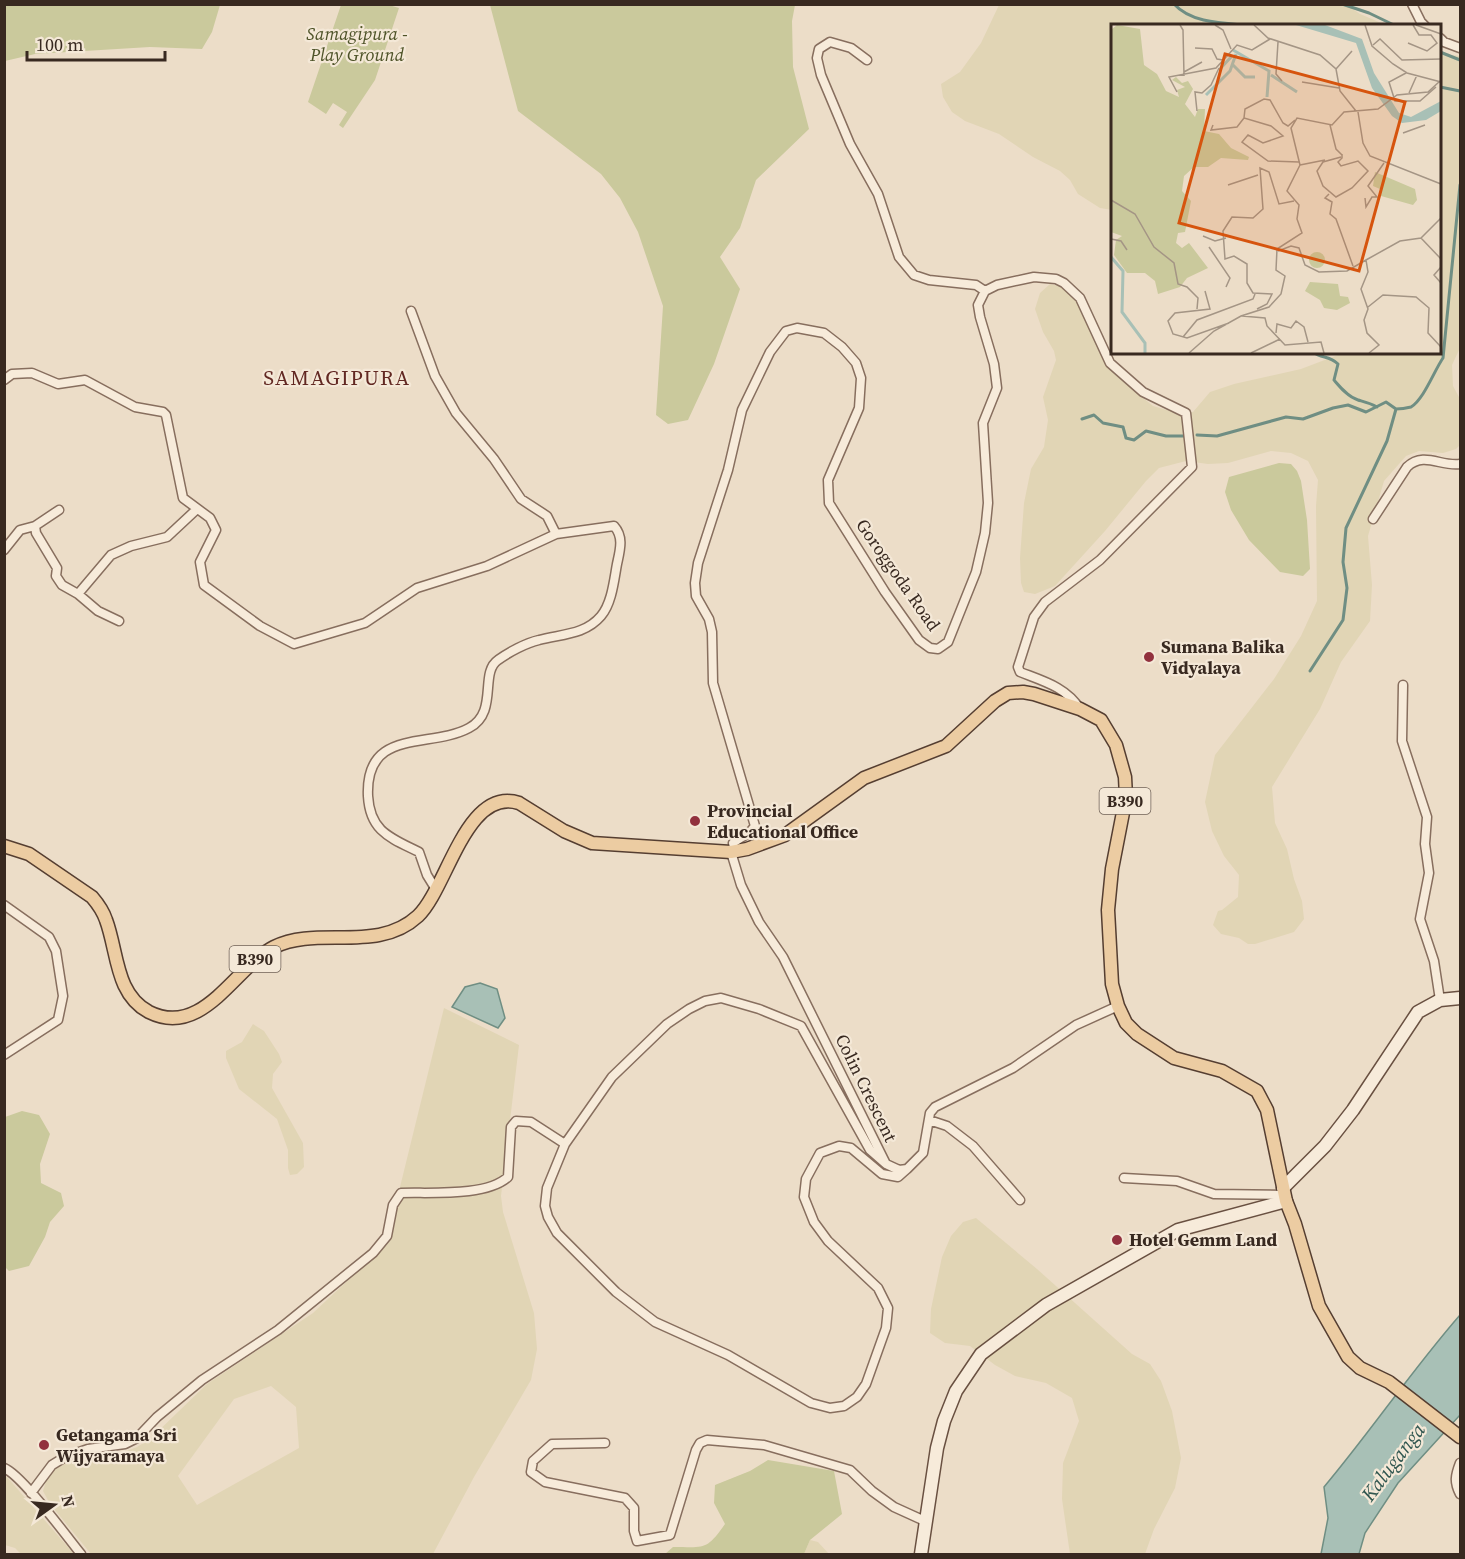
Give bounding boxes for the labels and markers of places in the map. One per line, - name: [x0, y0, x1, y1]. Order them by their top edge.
- place label: Sumana Balika Vidyalaya: [1161, 634, 1285, 680]
- marker: Sumana Balika Vidyalaya: [1142, 650, 1156, 664]
- place label: Provincial Educational Office: [707, 798, 858, 844]
- marker: Provincial Educational Office: [688, 814, 702, 828]
- place label: Hotel Gemm Land: [1129, 1227, 1278, 1252]
- marker: Hotel Gemm Land: [1110, 1233, 1124, 1247]
- place label: Getangama Sri Wijyaramaya: [56, 1422, 177, 1468]
- marker: Getangama Sri Wijyaramaya: [37, 1438, 51, 1452]

